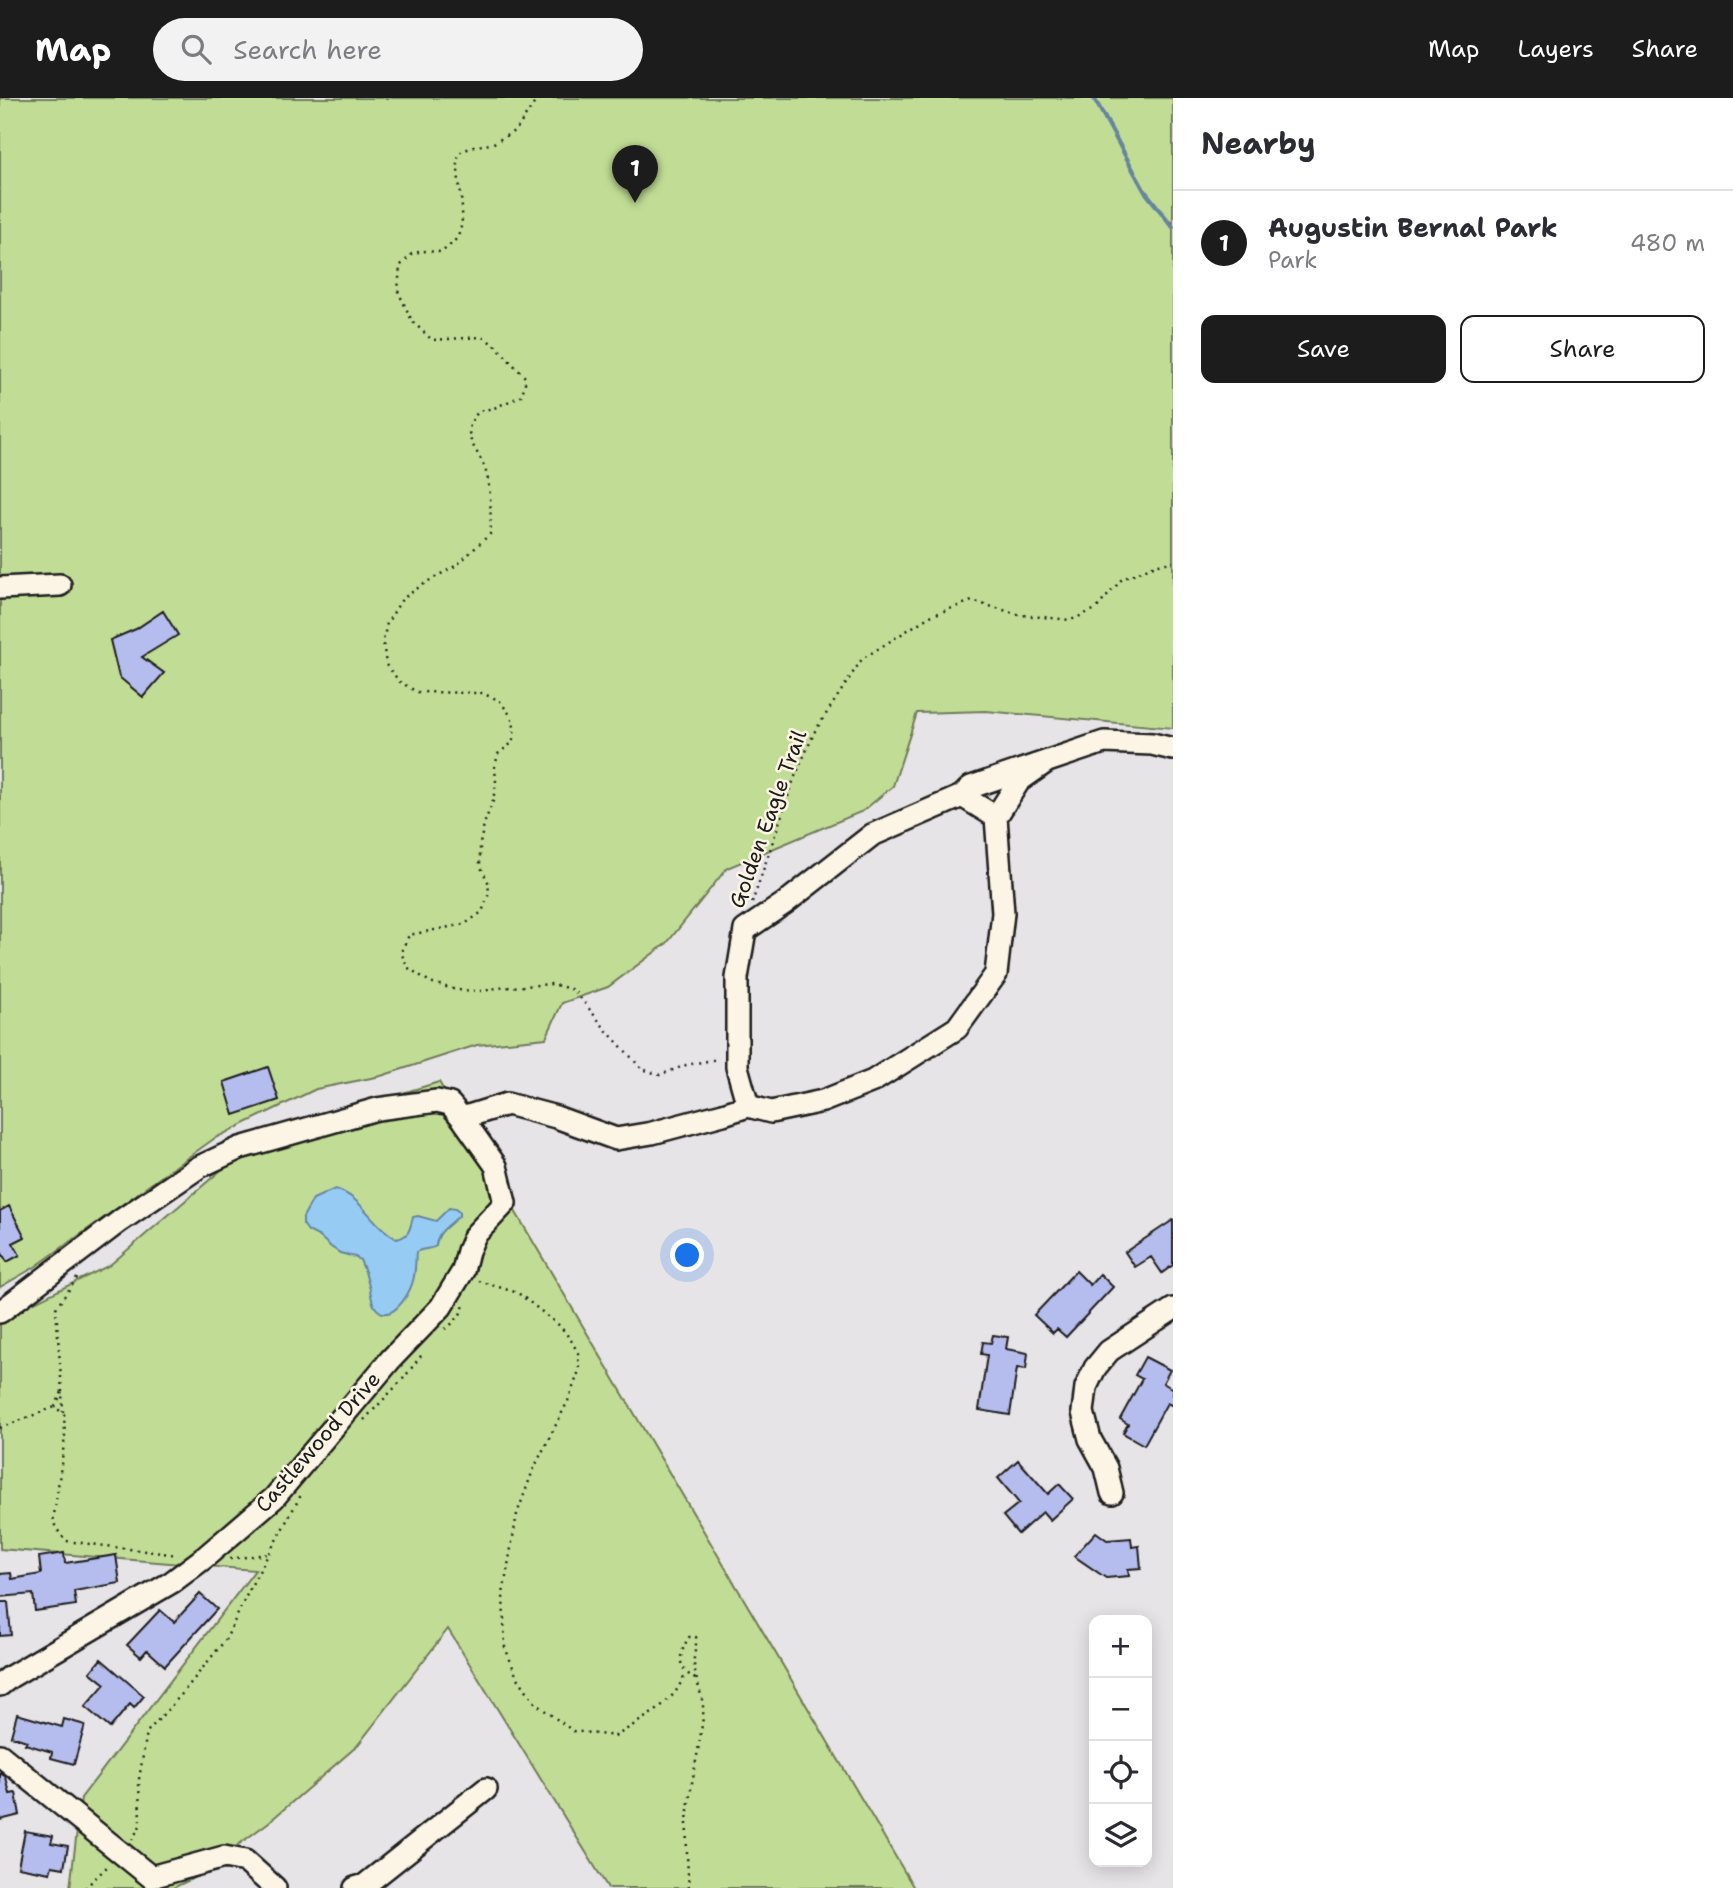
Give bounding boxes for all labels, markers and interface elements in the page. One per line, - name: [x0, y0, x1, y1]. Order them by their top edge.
- search box: [153, 18, 643, 81]
- text: Map: [35, 27, 111, 72]
- icon: search: [177, 30, 215, 68]
- text: Search here: [233, 32, 382, 67]
- text: Map: [1428, 33, 1479, 65]
- text: Layers: [1517, 33, 1594, 65]
- text: Share: [1632, 33, 1698, 65]
- text: Nearby: [1201, 123, 1316, 164]
- pin: 1: [612, 145, 658, 203]
- text: Augustin Bernal Park: [1268, 210, 1558, 245]
- text: 1: [1219, 228, 1229, 258]
- text: 480 m: [1630, 228, 1705, 258]
- text: Park: [1268, 245, 1317, 275]
- button: Save: [1201, 315, 1446, 383]
- button: Share: [1460, 315, 1705, 383]
- street label: Golden Eagle Trail: [723, 725, 813, 912]
- your location: [670, 1238, 704, 1272]
- street label: Castlewood Drive: [249, 1366, 387, 1518]
- map controls: [1089, 1615, 1152, 1867]
- button: +: [1089, 1615, 1152, 1678]
- button: −: [1089, 1678, 1152, 1741]
- button: locate: [1089, 1741, 1152, 1804]
- button: layers: [1089, 1804, 1152, 1867]

